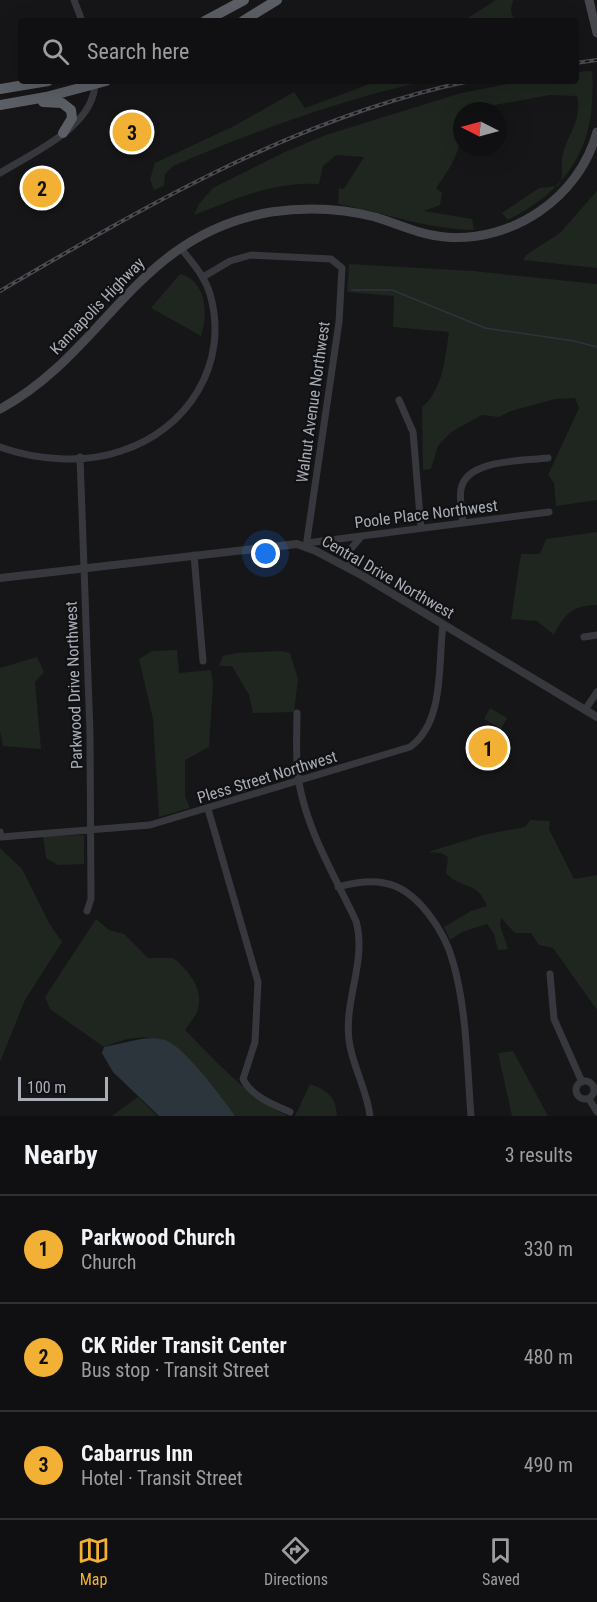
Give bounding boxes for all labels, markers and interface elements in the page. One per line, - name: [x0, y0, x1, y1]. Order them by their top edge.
- search box: [18, 18, 579, 84]
- icon: search: [39, 35, 72, 68]
- text: Search here: [87, 39, 189, 64]
- north arrow: [453, 102, 507, 156]
- pin: 3: [112, 110, 152, 154]
- pin: 2: [22, 166, 62, 210]
- street label: Kannapolis Highway: [46, 253, 148, 358]
- street label: Walnut Avenue Northwest: [292, 320, 334, 484]
- street label: Poole Place Northwest: [353, 496, 499, 532]
- street label: Central Drive Northwest: [318, 531, 458, 623]
- your location: [251, 539, 280, 568]
- street label: Parkwood Drive Northwest: [62, 601, 86, 769]
- pin: 1: [468, 726, 508, 771]
- street label: Pless Street Northwest: [195, 747, 339, 807]
- scale bar: [18, 1074, 108, 1102]
- text: 100 m: [27, 1078, 66, 1097]
- text: Nearby: [24, 1140, 98, 1170]
- text: 3 results: [505, 1143, 573, 1167]
- text: Parkwood Church: [81, 1225, 236, 1250]
- text: 1: [38, 1237, 49, 1261]
- text: 330 m: [524, 1237, 573, 1261]
- text: Church: [81, 1250, 136, 1274]
- text: CK Rider Transit Center: [81, 1333, 287, 1358]
- text: 2: [38, 1345, 49, 1369]
- text: 480 m: [524, 1345, 573, 1369]
- text: Bus stop · Transit Street: [81, 1358, 269, 1382]
- text: Cabarrus Inn: [81, 1441, 193, 1466]
- text: 3: [38, 1453, 49, 1477]
- text: 490 m: [524, 1453, 573, 1477]
- text: Hotel · Transit Street: [81, 1466, 243, 1490]
- tab: Map: [77, 1534, 110, 1589]
- tab: Directions: [264, 1534, 328, 1589]
- tab: Saved: [482, 1534, 520, 1589]

